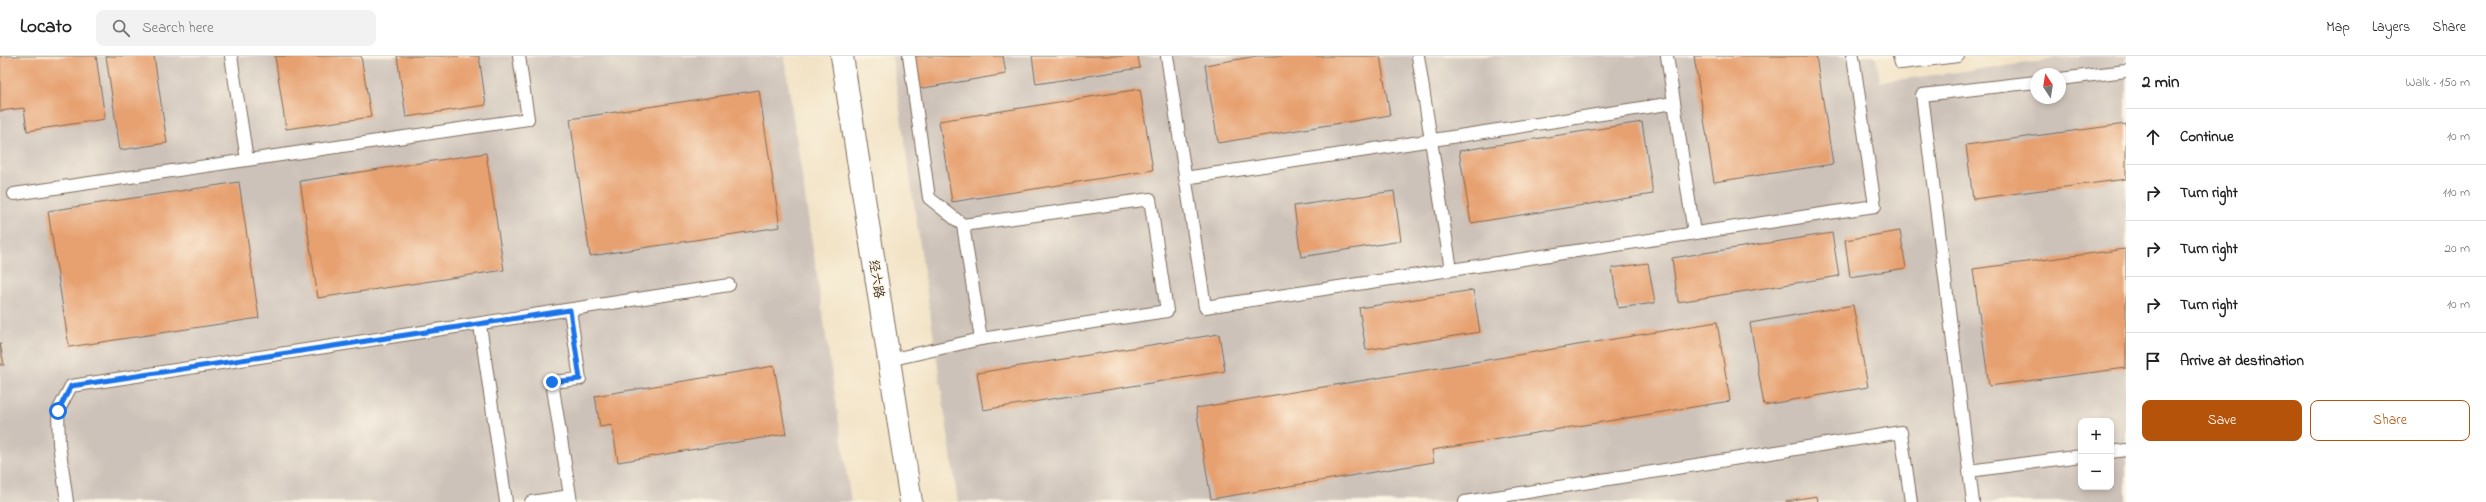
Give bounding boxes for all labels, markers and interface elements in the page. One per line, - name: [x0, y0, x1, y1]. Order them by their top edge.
- search box: [96, 10, 376, 46]
- text: Locato: [20, 14, 72, 41]
- icon: search: [110, 17, 132, 39]
- text: Search here: [142, 17, 214, 39]
- text: Map: [2326, 17, 2350, 38]
- text: Layers: [2372, 17, 2410, 38]
- text: Share: [2432, 17, 2466, 38]
- north arrow: [2030, 68, 2066, 104]
- text: 2 min: [2142, 70, 2179, 95]
- text: Walk · 150 m: [2405, 73, 2470, 92]
- icon: ahead: [2142, 126, 2164, 148]
- text: Continue: [2180, 126, 2234, 148]
- text: 10 m: [2447, 127, 2470, 146]
- icon: right: [2142, 182, 2164, 204]
- text: Turn right: [2180, 182, 2238, 204]
- text: 110 m: [2443, 183, 2470, 202]
- icon: right: [2142, 238, 2164, 260]
- text: Turn right: [2180, 238, 2238, 260]
- text: 20 m: [2445, 239, 2470, 258]
- street label: 经六路: [864, 258, 888, 300]
- icon: right: [2142, 294, 2164, 316]
- text: Turn right: [2180, 294, 2238, 316]
- text: 10 m: [2447, 295, 2470, 314]
- icon: arrive: [2142, 350, 2164, 372]
- text: Arrive at destination: [2180, 350, 2304, 372]
- route end: [543, 373, 561, 391]
- button: Save: [2142, 400, 2302, 441]
- button: Share: [2310, 400, 2470, 441]
- route start: [49, 402, 67, 420]
- map controls: [2078, 418, 2114, 490]
- button: +: [2078, 418, 2114, 454]
- button: −: [2078, 454, 2114, 490]

